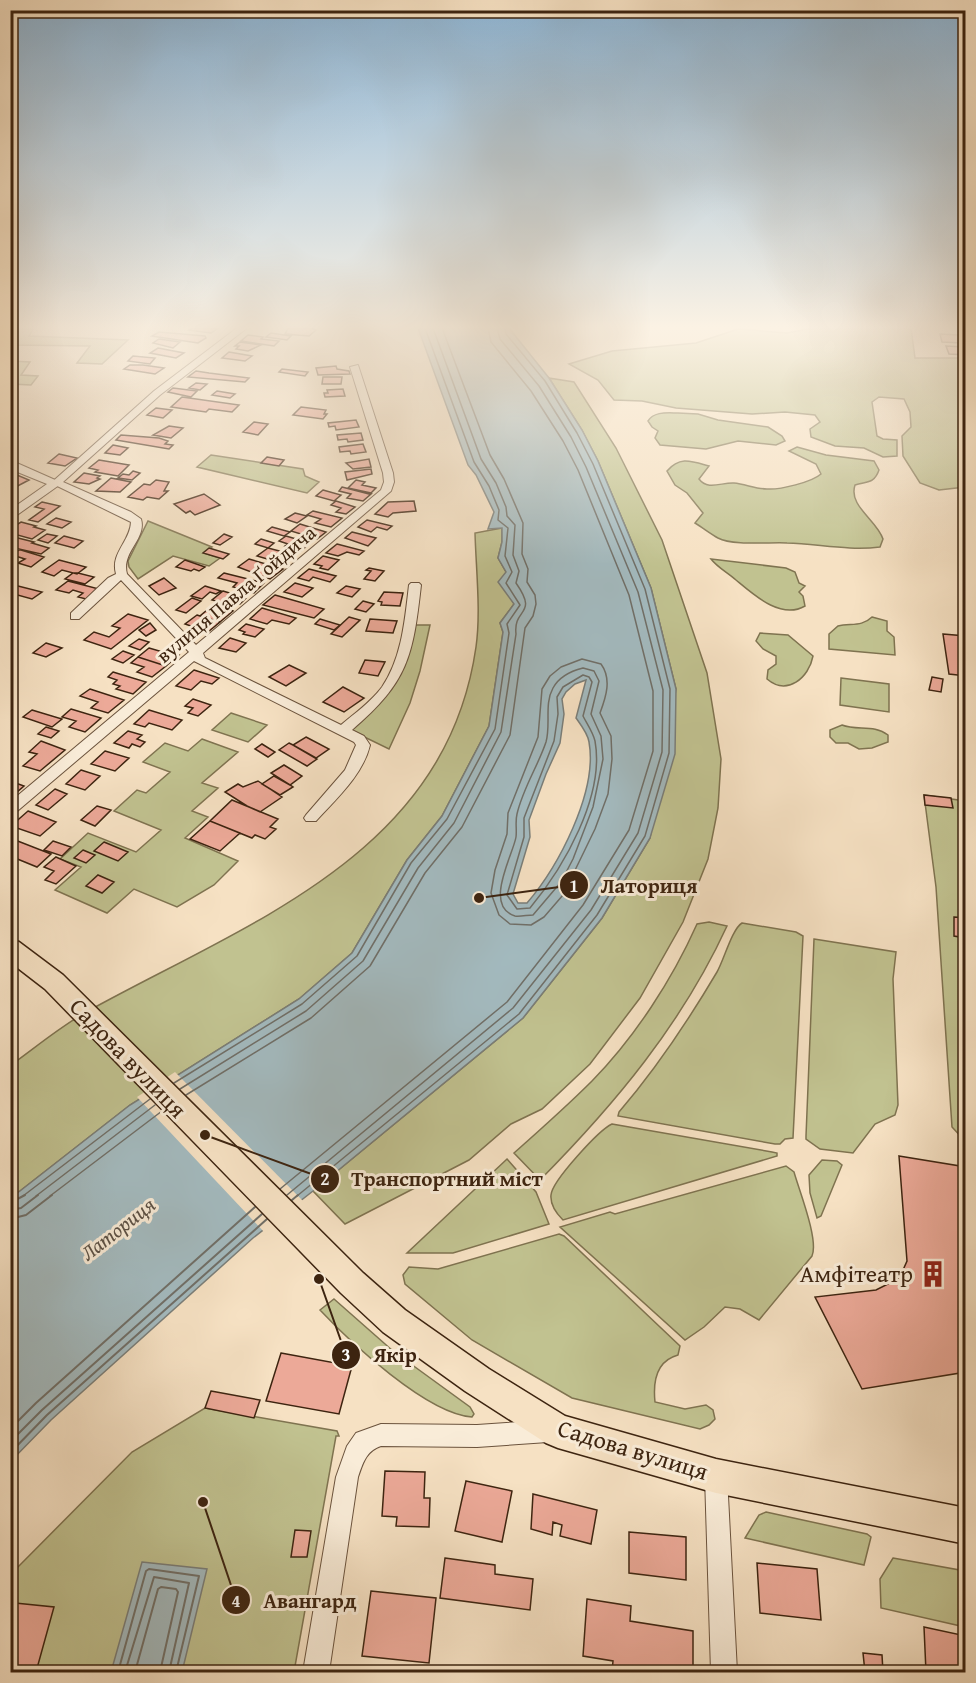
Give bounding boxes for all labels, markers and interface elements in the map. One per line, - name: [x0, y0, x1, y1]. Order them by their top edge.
- street label: вулиця Павла Ґойдича: [150, 518, 322, 669]
- callout: Латориця: [559, 866, 710, 905]
- text: Латориця: [601, 870, 697, 901]
- text: 1: [569, 872, 579, 899]
- street label: Садова вулиця: [62, 990, 195, 1126]
- callout: Транспортний міст: [310, 1159, 555, 1198]
- text: Транспортний міст: [351, 1163, 544, 1194]
- text: 2: [320, 1165, 330, 1192]
- water label: Латориця: [74, 1189, 162, 1268]
- place label: Амфітеатр: [800, 1256, 913, 1291]
- building icon: Амфітеатр: [918, 1259, 948, 1289]
- callout: Якір: [331, 1335, 428, 1374]
- text: Якір: [372, 1339, 417, 1370]
- text: 3: [341, 1341, 351, 1368]
- street label: Садова вулиця: [554, 1410, 713, 1489]
- callout: Авангард: [221, 1581, 368, 1620]
- text: Авангард: [263, 1585, 357, 1616]
- text: 4: [231, 1587, 241, 1614]

